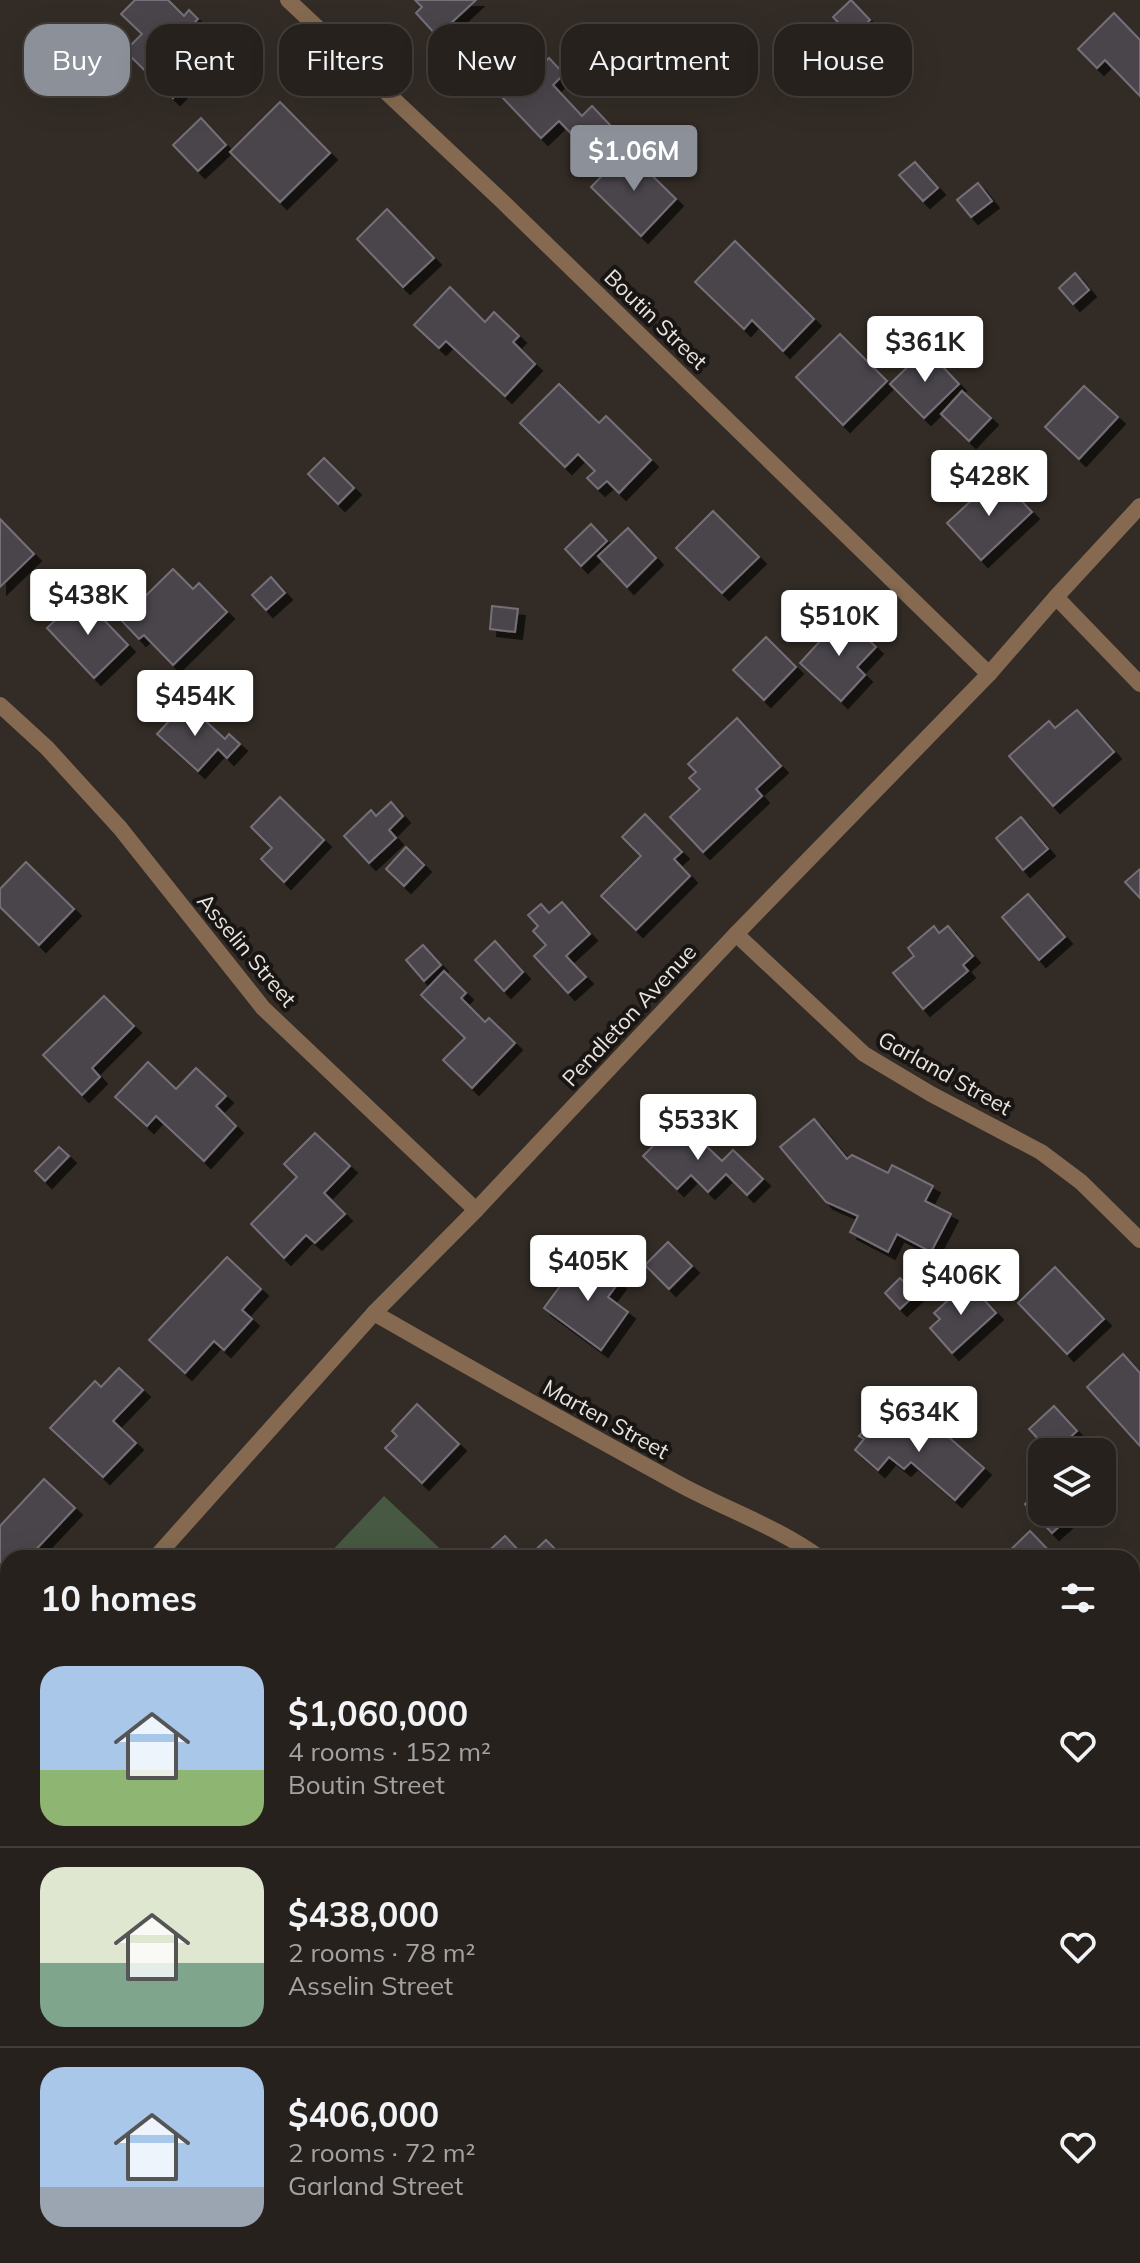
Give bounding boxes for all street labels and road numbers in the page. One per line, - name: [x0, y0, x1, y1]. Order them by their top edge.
- street label: Boutin Street: [599, 263, 714, 375]
- street label: Asselin Street: [191, 887, 303, 1013]
- street label: Pendleton Avenue: [556, 938, 702, 1092]
- street label: Garland Street: [873, 1025, 1017, 1121]
- street label: Marten Street: [538, 1373, 674, 1465]

